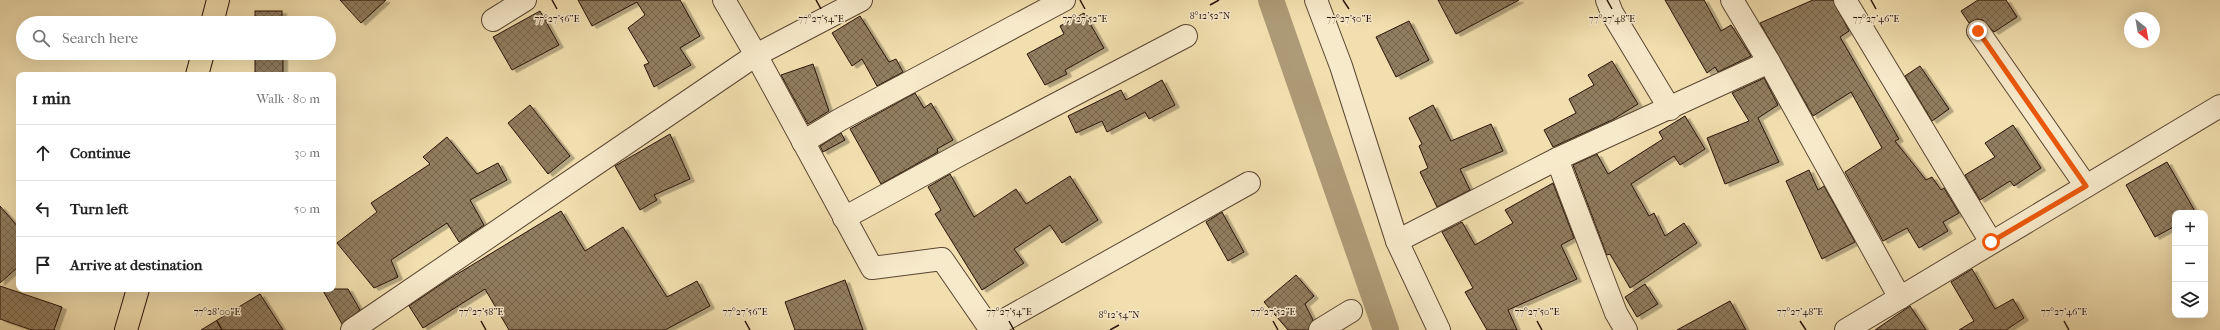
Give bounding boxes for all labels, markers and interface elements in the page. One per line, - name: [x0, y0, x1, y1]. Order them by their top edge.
- text: 8°12'52"N: [1190, 10, 1231, 22]
- north arrow: [2124, 12, 2160, 48]
- text: 77°27'56"E: [534, 13, 580, 25]
- text: 77°27'54"E: [798, 13, 844, 25]
- text: 77°27'52"E: [1063, 13, 1107, 25]
- text: 77°27'50"E: [1326, 13, 1372, 25]
- text: 77°27'48"E: [1589, 13, 1635, 25]
- text: 77°27'46"E: [1853, 13, 1899, 25]
- search box: [16, 16, 336, 60]
- route end: [1969, 22, 1987, 40]
- icon: search: [30, 27, 52, 49]
- text: Search here: [62, 29, 138, 47]
- text: 1 min: [32, 88, 71, 108]
- text: Walk · 80 m: [256, 91, 320, 106]
- icon: ahead: [32, 142, 54, 164]
- text: Continue: [70, 144, 130, 162]
- text: 30 m: [294, 145, 320, 160]
- icon: left: [32, 198, 54, 220]
- text: Turn left: [70, 200, 128, 218]
- text: 50 m: [294, 201, 320, 216]
- map controls: [2172, 210, 2208, 318]
- button: +: [2172, 210, 2208, 246]
- route start: [1982, 233, 2000, 251]
- button: −: [2172, 246, 2208, 282]
- icon: arrive: [32, 254, 54, 276]
- text: Arrive at destination: [70, 256, 202, 274]
- button: layers: [2172, 282, 2208, 318]
- text: 77°28'00"E: [194, 306, 240, 318]
- text: 77°27'58"E: [459, 306, 503, 318]
- text: 77°27'56"E: [722, 306, 768, 318]
- text: 77°27'54"E: [986, 306, 1032, 318]
- text: 77°27'52"E: [1251, 306, 1295, 318]
- text: 77°27'50"E: [1514, 306, 1560, 318]
- text: 77°27'48"E: [1777, 306, 1823, 318]
- text: 77°27'46"E: [2041, 306, 2087, 318]
- text: 8°12'54"N: [1098, 309, 1140, 321]

